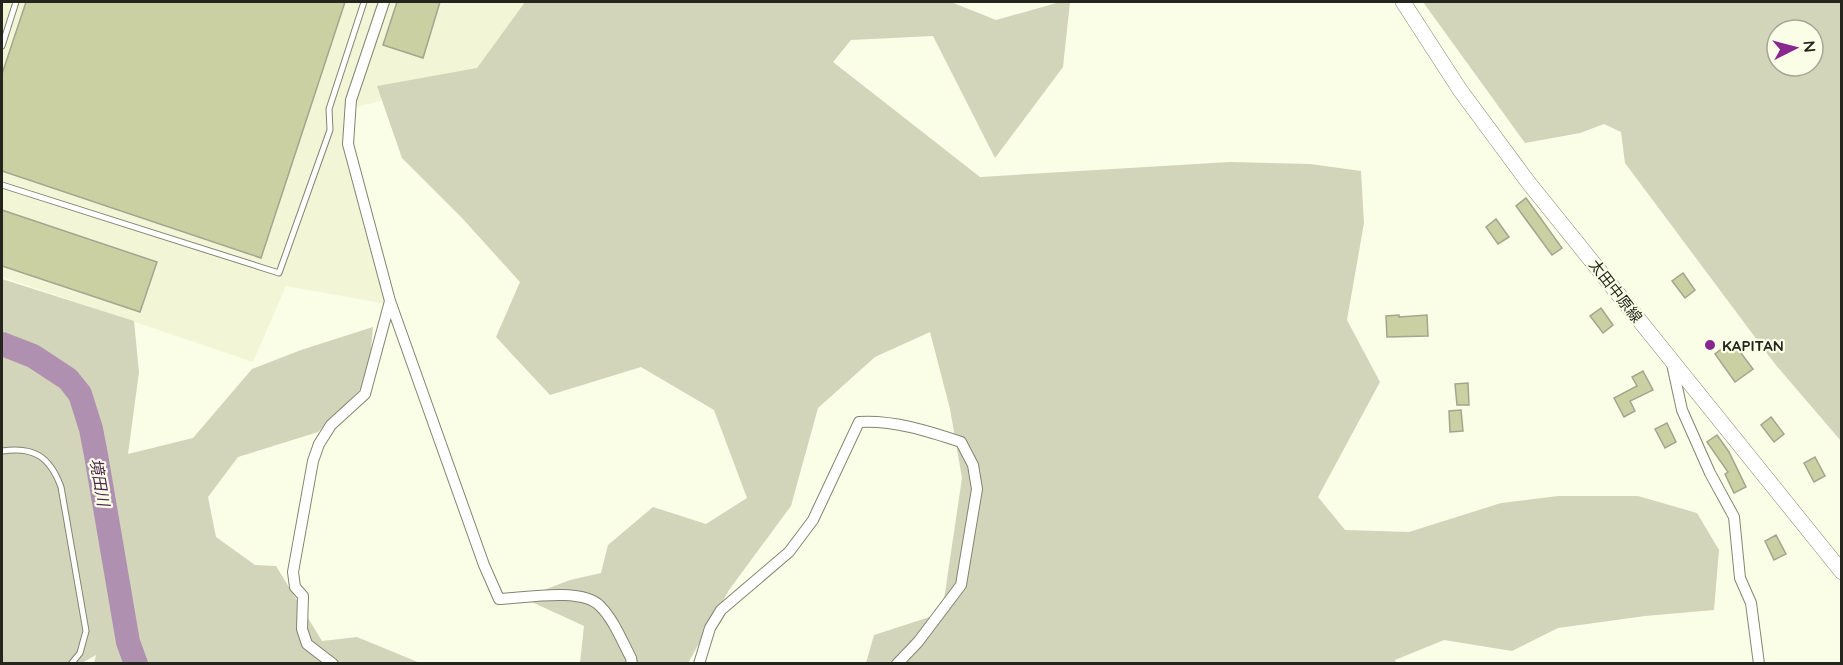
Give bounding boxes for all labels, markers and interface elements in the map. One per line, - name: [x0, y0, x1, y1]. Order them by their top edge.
- north arrow: [1765, 18, 1825, 78]
- text: N: [1799, 40, 1820, 53]
- street label: 太田中原線: [1585, 256, 1647, 326]
- place label: KAPITAN: [1722, 336, 1784, 355]
- marker: KAPITAN: [1703, 338, 1717, 352]
- water label: 境田川: [86, 457, 114, 509]

